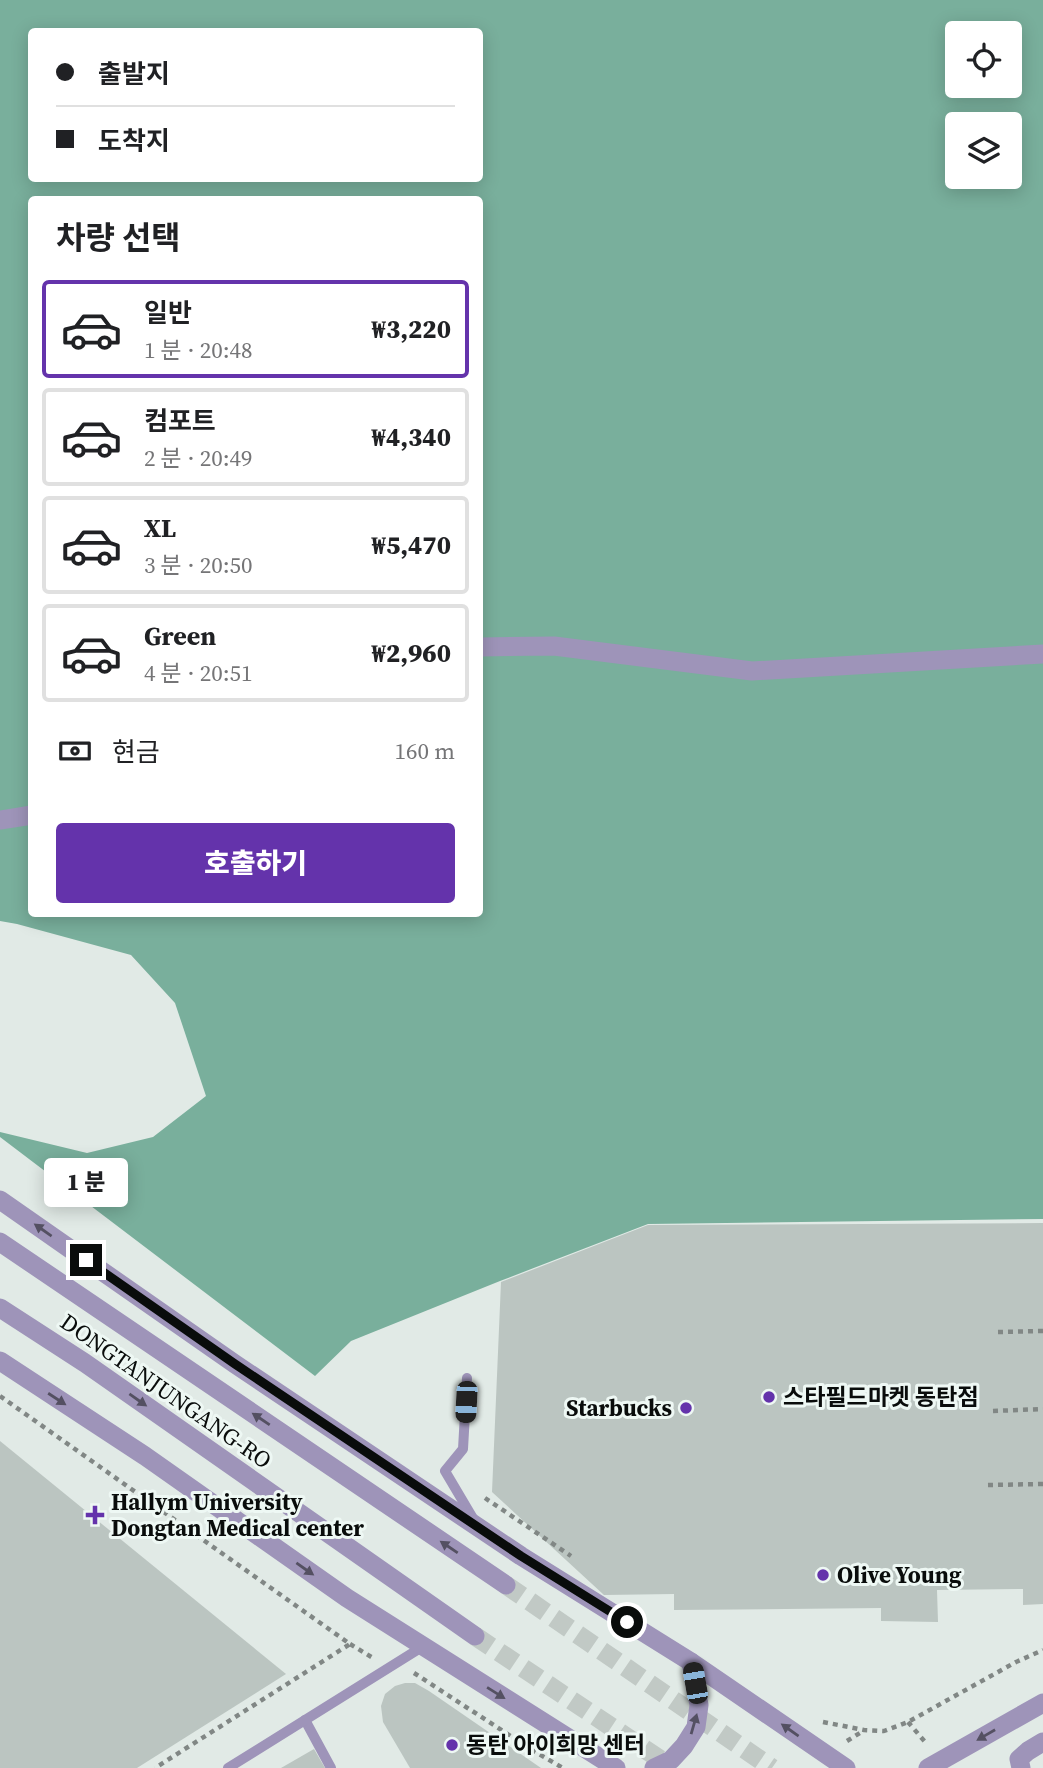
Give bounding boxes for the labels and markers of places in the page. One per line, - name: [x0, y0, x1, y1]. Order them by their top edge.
- place label: 스타필드마켓 동탄점: [783, 1381, 978, 1413]
- marker: 스타필드마켓 동탄점: [761, 1389, 777, 1405]
- place label: Starbucks: [566, 1392, 672, 1424]
- marker: Starbucks: [678, 1400, 694, 1416]
- place label: Hallym University Dongtan Medical center: [111, 1486, 364, 1544]
- marker: Hallym University Dongtan Medical center: [85, 1505, 105, 1525]
- place label: Olive Young: [837, 1559, 962, 1591]
- marker: Olive Young: [815, 1567, 831, 1583]
- place label: 동탄 아이희망 센터: [466, 1729, 645, 1761]
- marker: 동탄 아이희망 센터: [444, 1737, 460, 1753]

